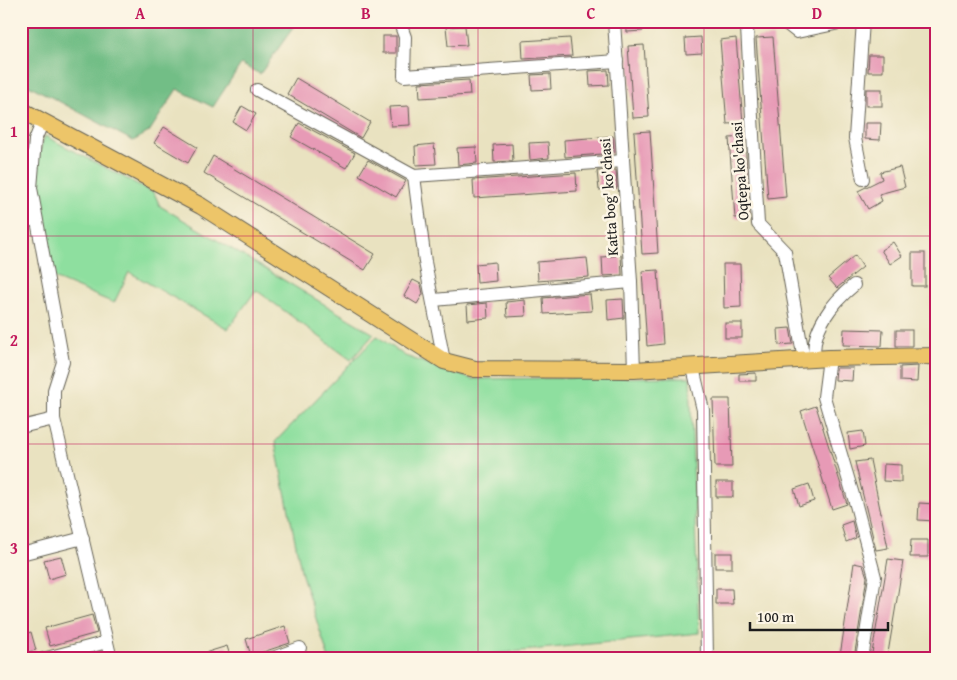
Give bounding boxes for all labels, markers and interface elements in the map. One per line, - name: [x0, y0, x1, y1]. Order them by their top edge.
- text: A: [135, 1, 146, 25]
- text: B: [361, 1, 371, 25]
- text: C: [586, 1, 596, 25]
- text: D: [812, 1, 822, 25]
- text: 1: [10, 119, 18, 143]
- street label: Oqtepa ko'chasi: [726, 121, 753, 221]
- street label: Katta bog' ko'chasi: [594, 137, 623, 257]
- text: 2: [10, 328, 18, 352]
- text: 3: [10, 536, 18, 560]
- scale bar: [750, 600, 887, 632]
- text: 100 m: [757, 606, 795, 627]

